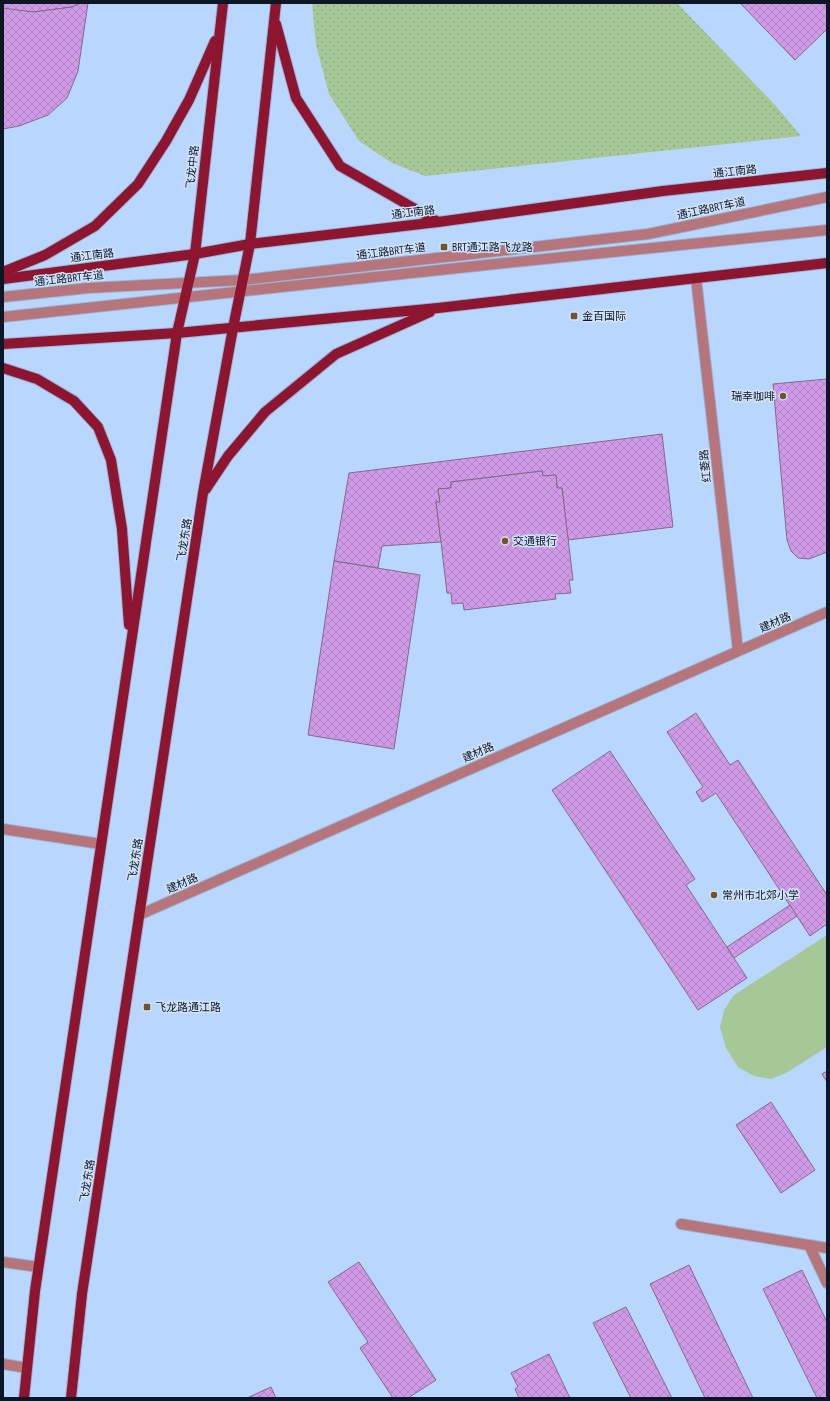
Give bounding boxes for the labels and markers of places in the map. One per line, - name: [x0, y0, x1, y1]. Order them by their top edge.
- place label: BRT通江路飞龙路: [452, 240, 533, 254]
- marker: BRT通江路飞龙路: [439, 242, 449, 252]
- place label: 金百国际: [582, 309, 626, 323]
- marker: 金百国际: [569, 311, 579, 321]
- place label: 瑞幸咖啡: [731, 389, 775, 403]
- marker: 瑞幸咖啡: [778, 391, 788, 401]
- place label: 交通银行: [513, 534, 557, 548]
- marker: 交通银行: [500, 536, 510, 546]
- place label: 常州市北郊小学: [722, 888, 799, 902]
- marker: 常州市北郊小学: [709, 890, 719, 900]
- place label: 飞龙路通江路: [155, 1000, 221, 1014]
- marker: 飞龙路通江路: [142, 1002, 152, 1012]

